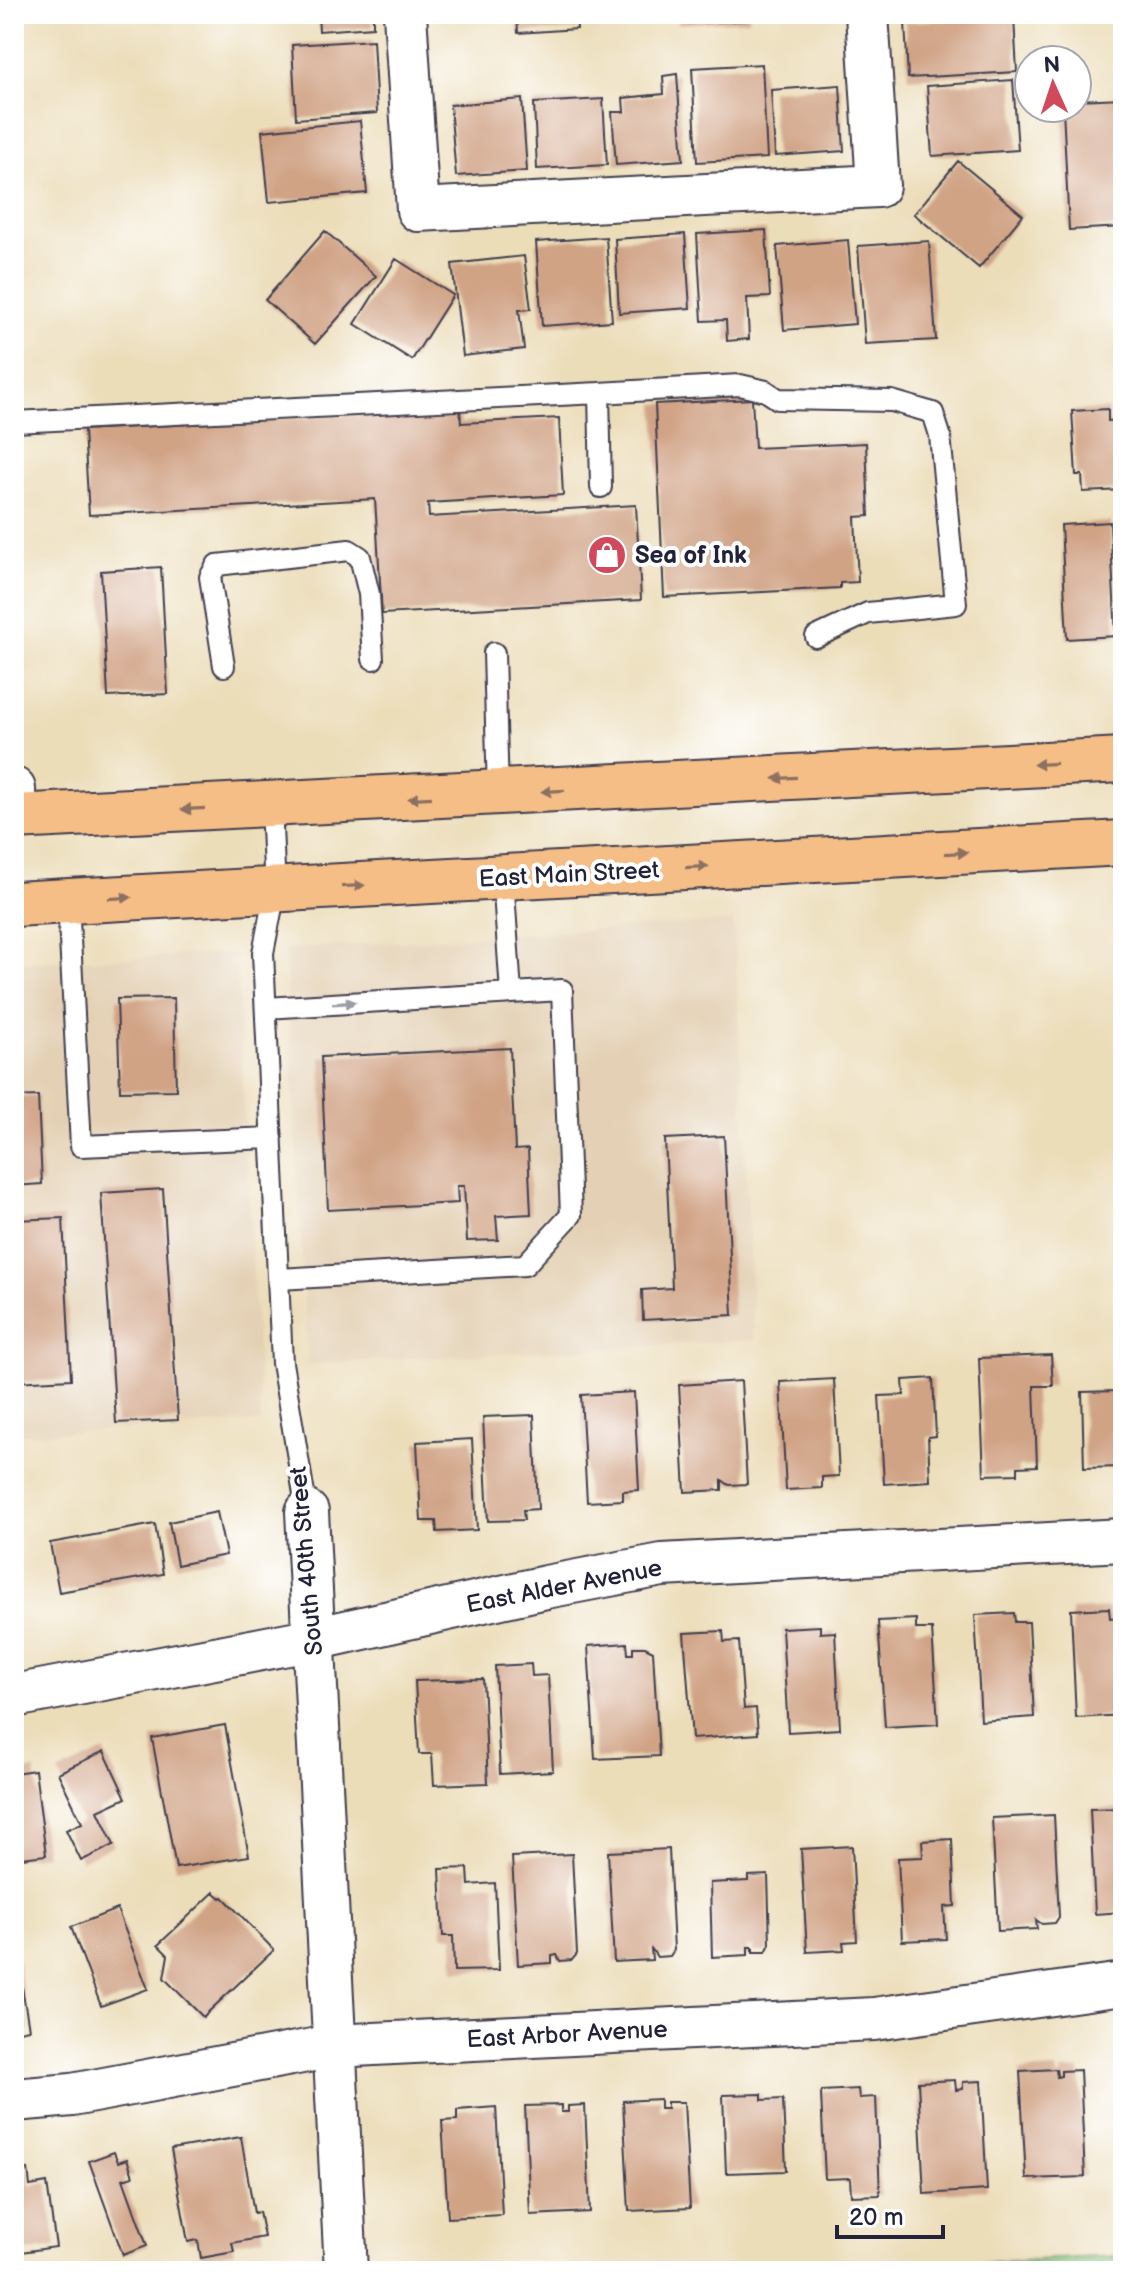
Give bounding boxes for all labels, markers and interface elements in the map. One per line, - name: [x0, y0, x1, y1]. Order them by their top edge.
- north arrow: [1013, 44, 1093, 124]
- text: N: [1043, 52, 1061, 79]
- shop icon: Sea of Ink: [586, 534, 628, 576]
- place label: Sea of Ink: [635, 541, 747, 570]
- one-way arrow: [1032, 758, 1057, 771]
- one-way arrow: [772, 772, 797, 785]
- one-way arrow: [540, 785, 565, 798]
- one-way arrow: [407, 792, 432, 805]
- one-way arrow: [180, 802, 205, 815]
- one-way arrow: [944, 846, 969, 859]
- street label: East Main Street: [478, 855, 661, 894]
- one-way arrow: [685, 860, 710, 873]
- one-way arrow: [341, 880, 366, 893]
- one-way arrow: [108, 892, 133, 905]
- one-way arrow: [332, 996, 357, 1009]
- street label: South 40th Street: [284, 1465, 329, 1657]
- street label: East Alder Avenue: [464, 1553, 664, 1620]
- street label: East Arbor Avenue: [466, 2015, 668, 2054]
- scale bar: [837, 2189, 943, 2239]
- text: 20 m: [849, 2203, 904, 2232]

